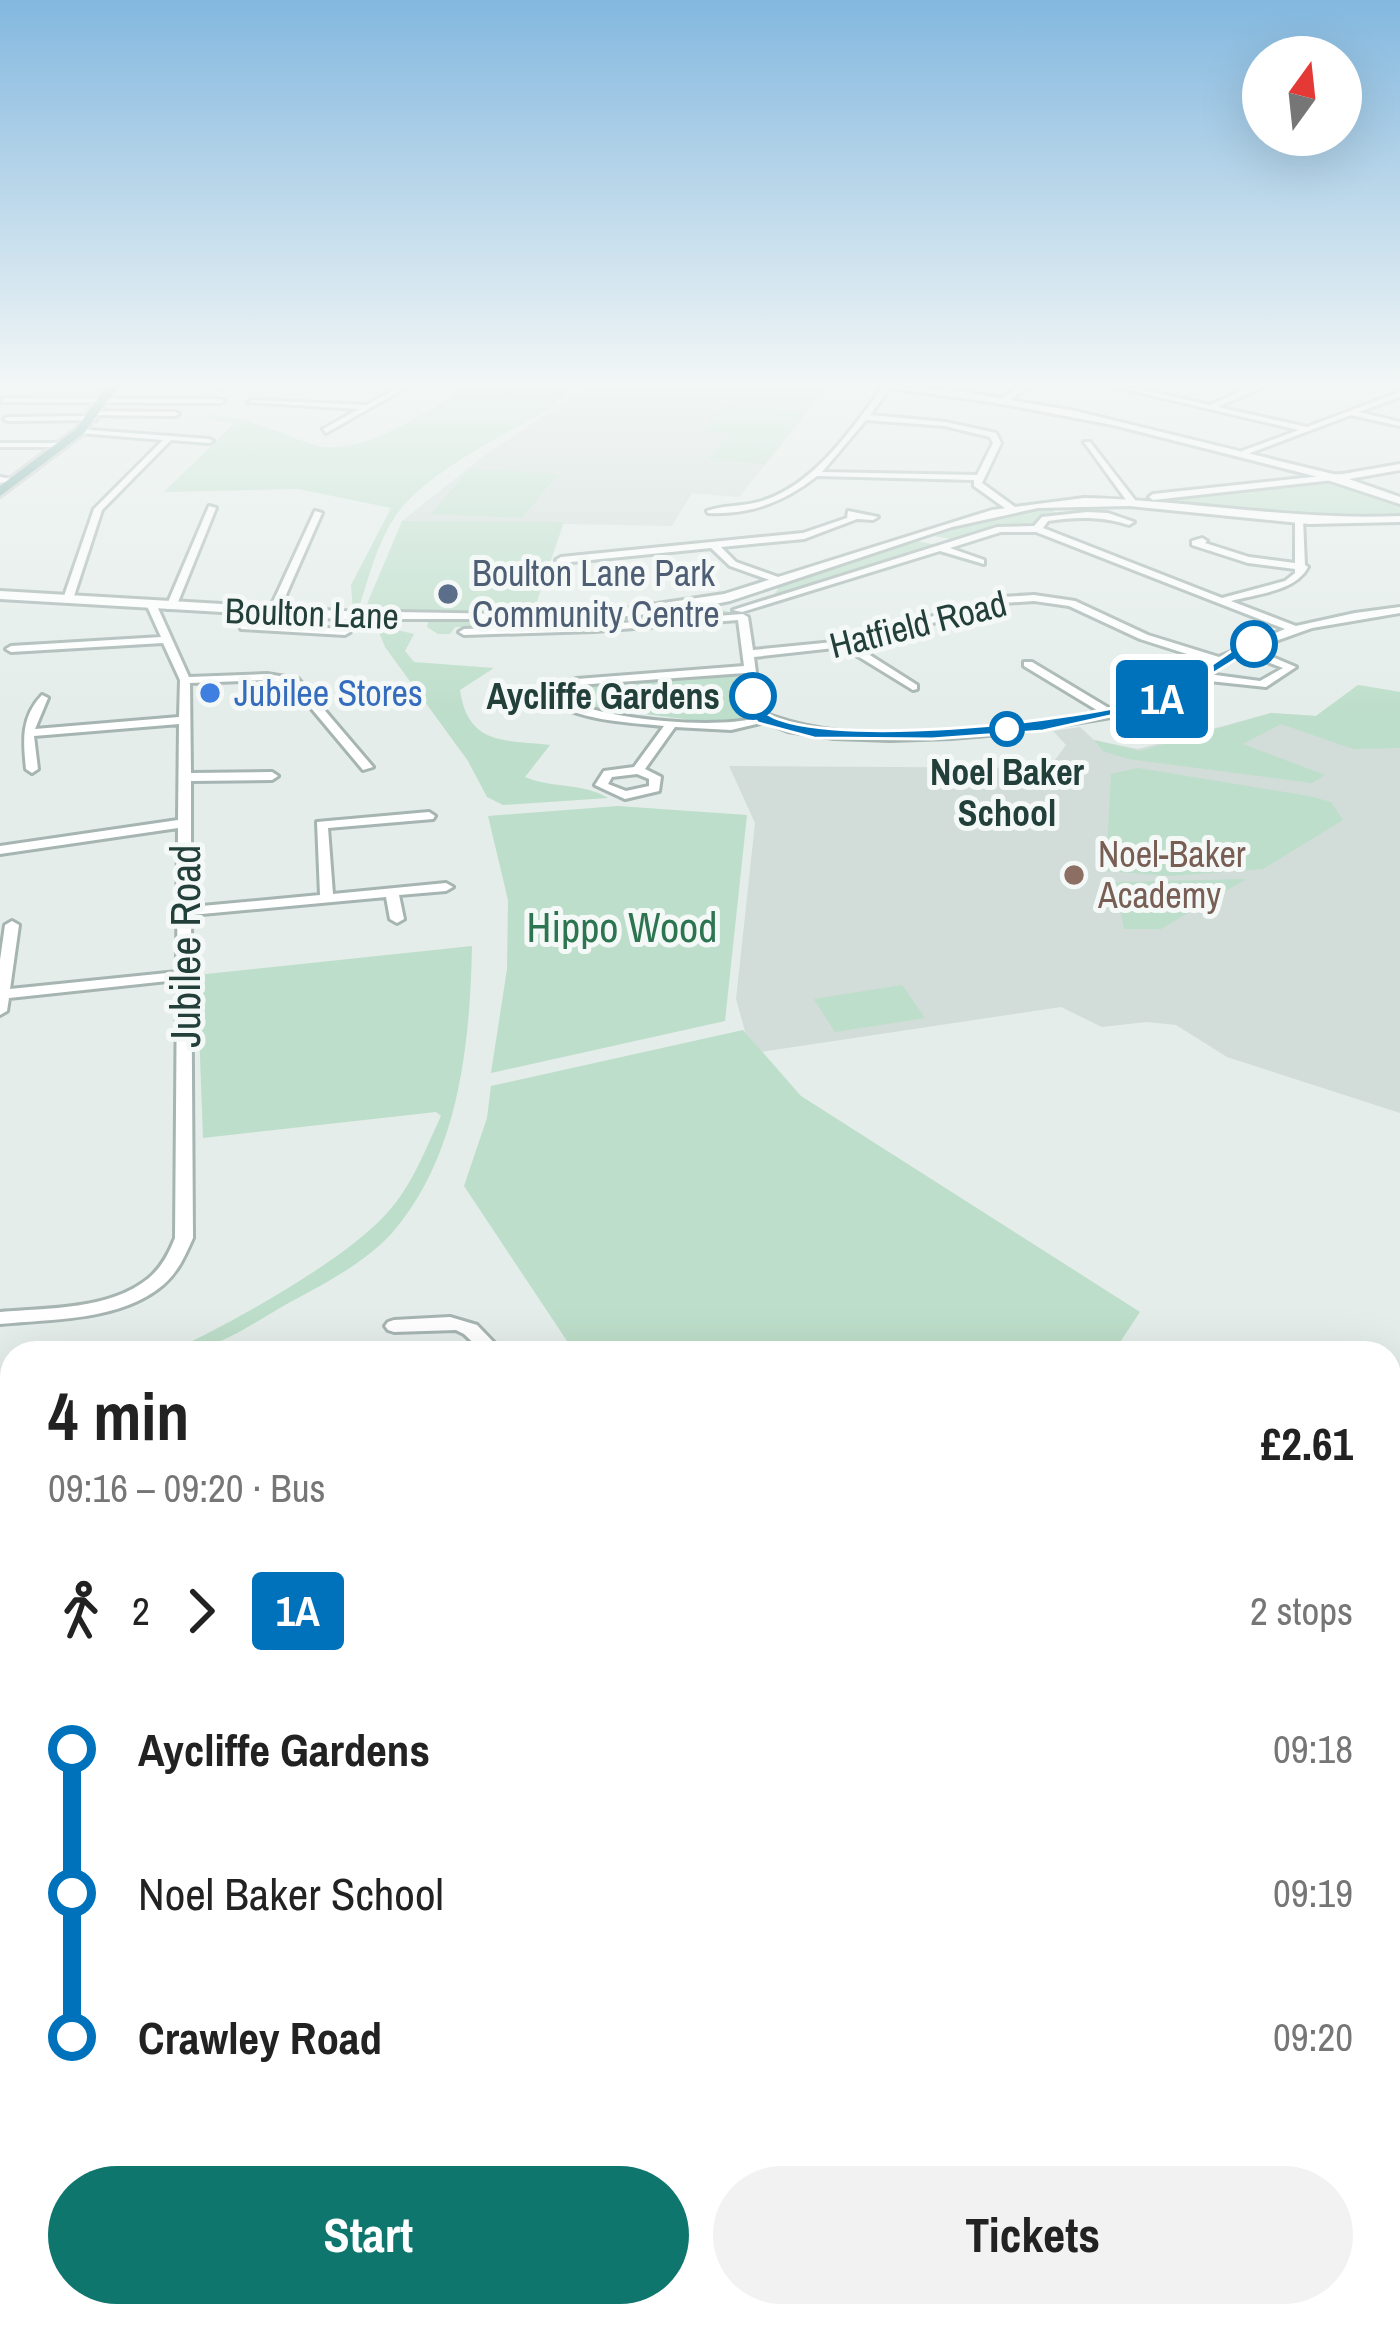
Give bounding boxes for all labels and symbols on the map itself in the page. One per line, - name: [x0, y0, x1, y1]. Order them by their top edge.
- north arrow: [1242, 36, 1362, 156]
- place label: Boulton Lane Park Community Centre: [472, 549, 720, 638]
- street label: Hatfield Road: [825, 579, 1011, 669]
- marker: Boulton Lane Park Community Centre: [435, 581, 461, 607]
- street label: Boulton Lane: [224, 586, 400, 640]
- unlabelled marker: [1232, 622, 1276, 666]
- line badge: 1A: [1108, 660, 1216, 738]
- place label: Jubilee Stores: [234, 669, 423, 717]
- place label: Aycliffe Gardens: [486, 672, 720, 720]
- marker: Aycliffe Gardens: [731, 674, 775, 718]
- marker: Jubilee Stores: [197, 680, 223, 706]
- marker: Noel Baker School: [991, 713, 1023, 745]
- place label: Noel Baker School: [930, 748, 1085, 837]
- place label: Noel-Baker Academy: [1097, 830, 1246, 919]
- street label: Jubilee Road: [157, 845, 213, 1047]
- marker: Noel-Baker Academy: [1061, 862, 1087, 888]
- park label: Hippo Wood: [527, 899, 717, 955]

